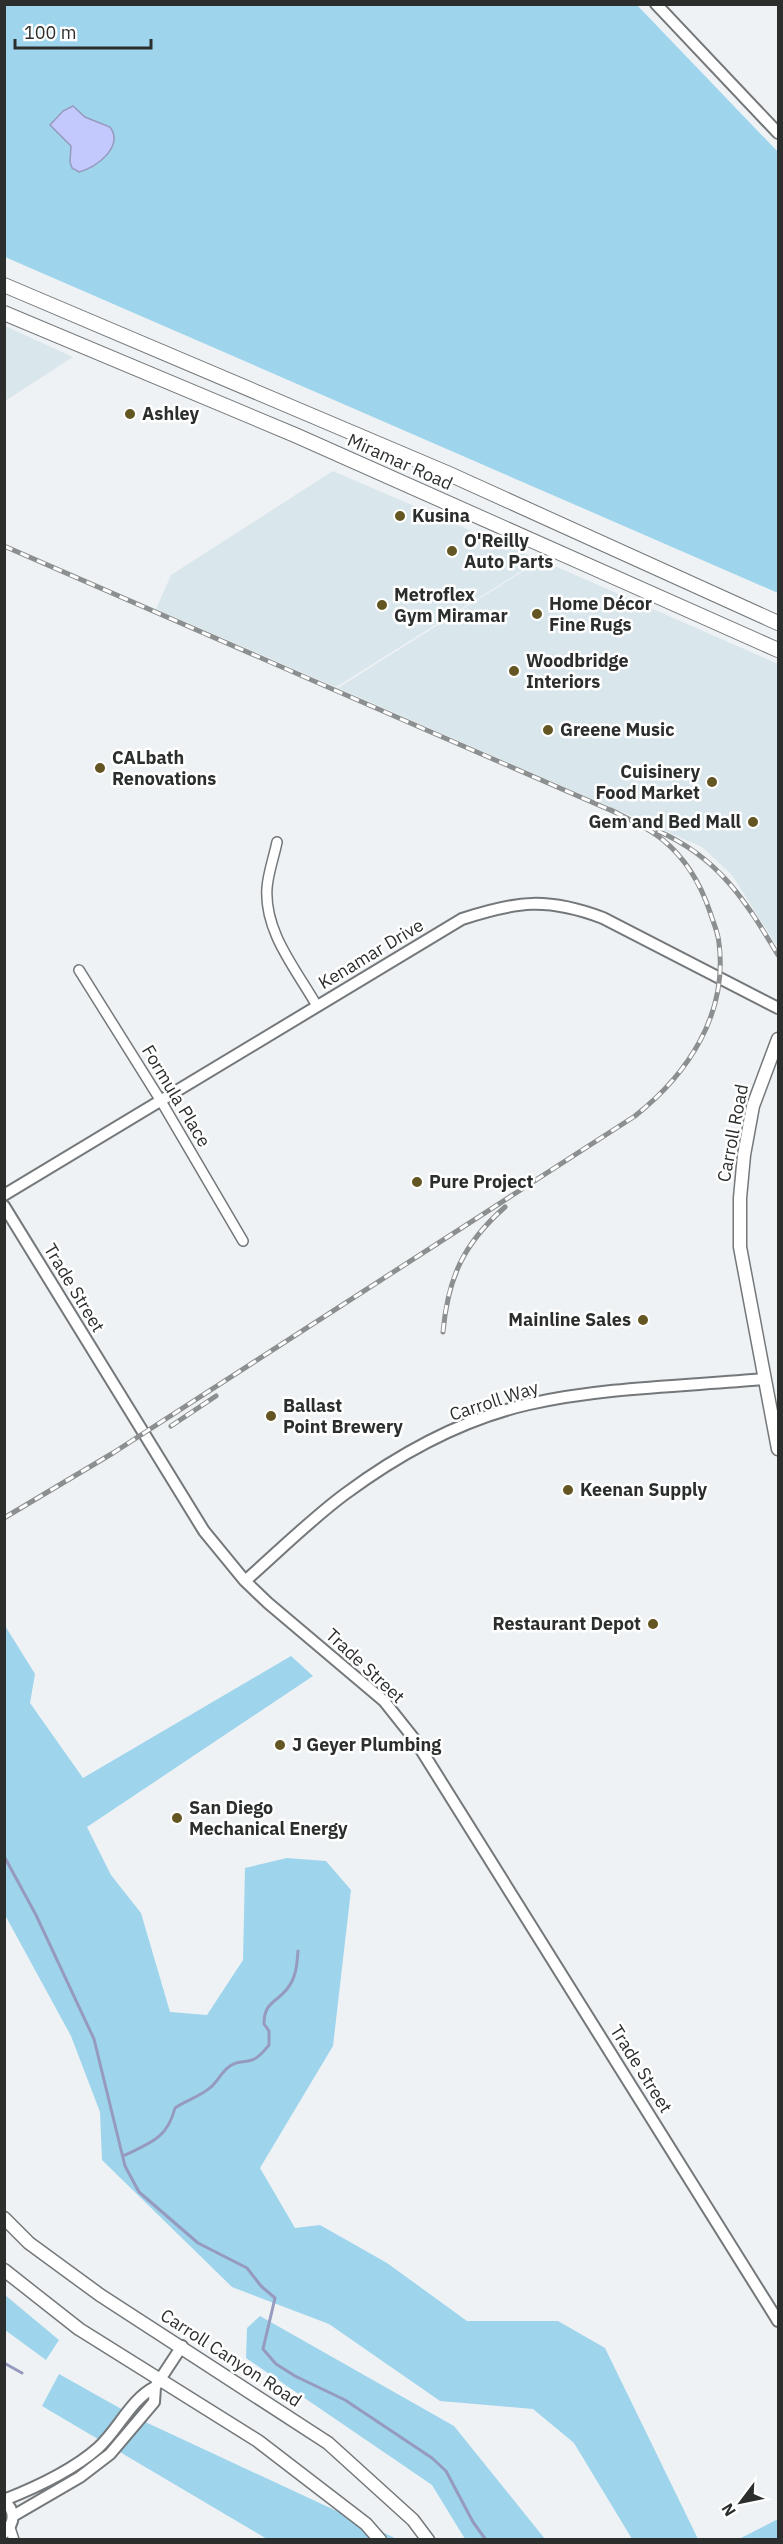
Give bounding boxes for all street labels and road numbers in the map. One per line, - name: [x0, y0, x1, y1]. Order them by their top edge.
- street label: Miramar Road: [344, 428, 456, 495]
- street label: Kenamar Drive: [314, 913, 428, 994]
- street label: Formula Place: [137, 1040, 216, 1151]
- street label: Carroll Road: [712, 1082, 753, 1184]
- street label: Trade Street: [39, 1239, 110, 1336]
- street label: Carroll Way: [446, 1375, 541, 1426]
- street label: Trade Street: [321, 1623, 410, 1708]
- street label: Trade Street: [605, 2020, 678, 2117]
- street label: Carroll Canyon Road: [156, 2303, 306, 2412]

